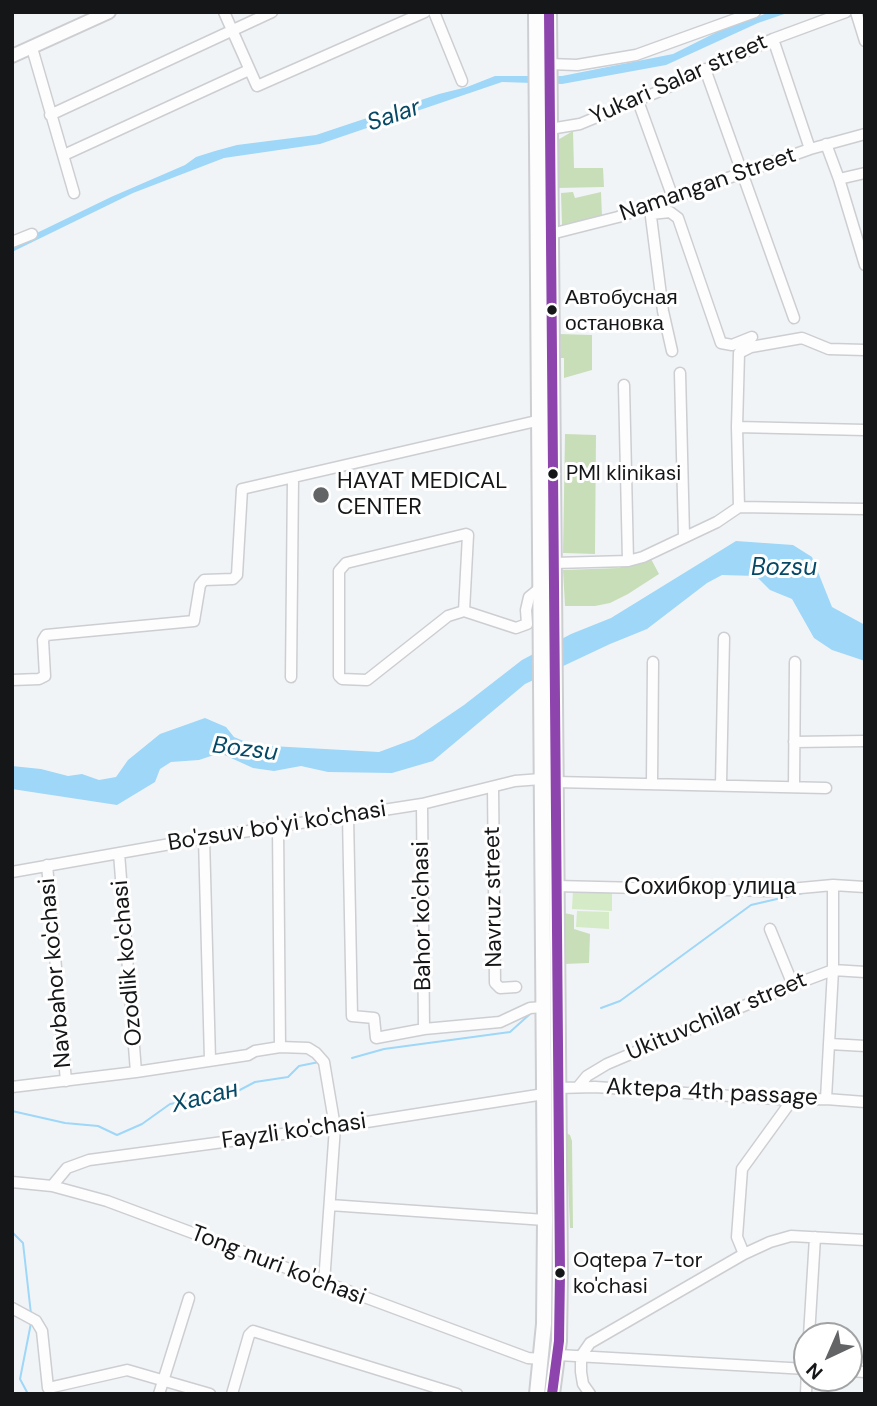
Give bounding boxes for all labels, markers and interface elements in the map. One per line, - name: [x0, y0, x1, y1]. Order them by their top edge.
- street label: Yukari Salar street: [586, 29, 772, 131]
- water label: Salar: [363, 93, 425, 139]
- street label: Namangan Street: [616, 142, 800, 228]
- place label: Автобусная остановка: [565, 285, 678, 335]
- marker: Автобусная остановка: [545, 303, 559, 317]
- place label: PMI klinikasi: [566, 461, 681, 487]
- marker: PMI klinikasi: [546, 467, 560, 481]
- place label: HAYAT MEDICAL CENTER: [337, 468, 507, 522]
- marker: HAYAT MEDICAL CENTER: [311, 485, 331, 505]
- water label: Bozsu: [751, 555, 817, 583]
- water label: Bozsu: [211, 732, 279, 768]
- street label: Bo'zsuv bo'yi ko'chasi: [166, 796, 388, 858]
- street label: Navruz street: [479, 826, 509, 968]
- street label: Bahor ko'chasi: [408, 841, 438, 991]
- street label: Сохибкор улица: [624, 874, 796, 902]
- street label: Navbahor ko'chasi: [34, 877, 78, 1069]
- street label: Ozodlik ko'chasi: [107, 879, 149, 1047]
- street label: Ukituvchilar street: [623, 967, 811, 1067]
- street label: Aktepa 4th passage: [605, 1074, 819, 1112]
- water label: Хасан: [169, 1076, 241, 1120]
- street label: Fayzli ko'chasi: [220, 1108, 368, 1156]
- street label: Tong nuri ko'chasi: [187, 1220, 369, 1312]
- place label: Oqtepa 7-tor ko'chasi: [573, 1248, 702, 1298]
- marker: Oqtepa 7-tor ko'chasi: [553, 1266, 567, 1280]
- north arrow: [793, 1322, 863, 1392]
- text: N: [801, 1357, 828, 1385]

